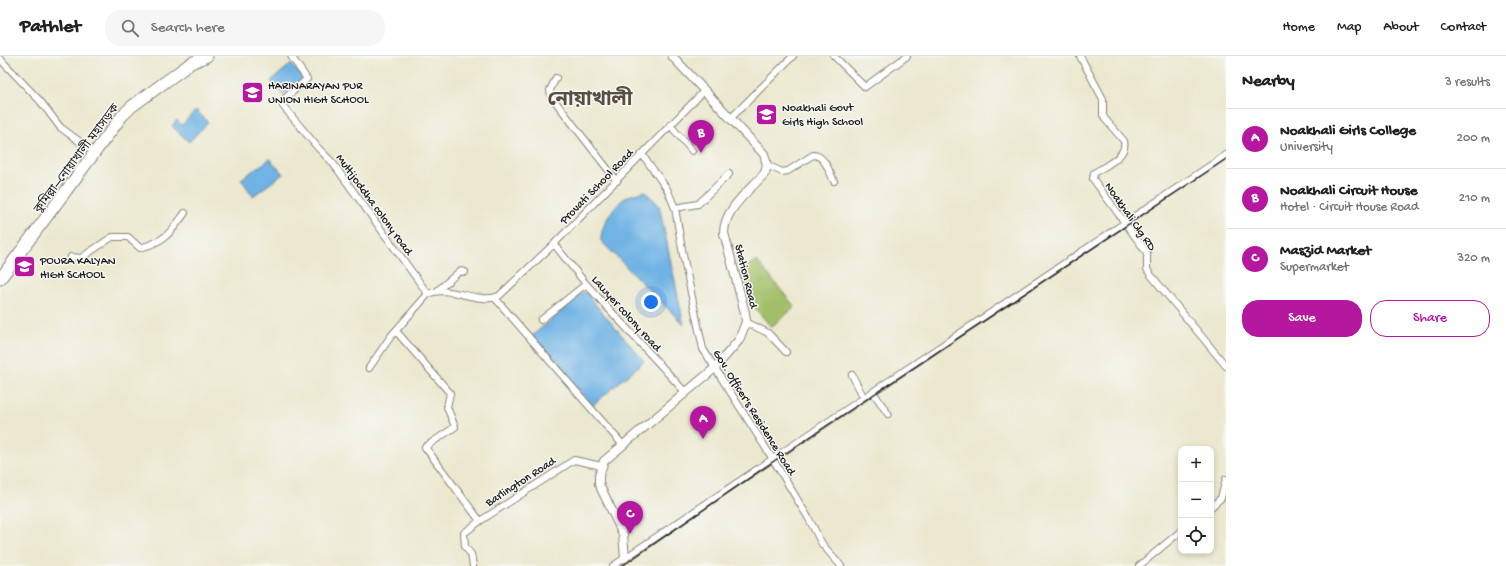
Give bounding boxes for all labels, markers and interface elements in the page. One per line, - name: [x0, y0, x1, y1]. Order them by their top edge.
- search box: [105, 10, 385, 46]
- text: Pathlet: [20, 16, 81, 39]
- icon: search: [119, 17, 141, 39]
- text: Search here: [151, 19, 225, 37]
- text: Home: [1283, 19, 1315, 36]
- text: Map: [1337, 19, 1361, 36]
- text: About: [1383, 19, 1419, 36]
- text: Contact: [1441, 19, 1486, 36]
- text: Nearby: [1242, 72, 1295, 92]
- text: 3 results: [1445, 75, 1490, 90]
- school or university icon: HARINARAYAN PUR UNION HIGH SCHOOL: [239, 79, 265, 105]
- place label: HARINARAYAN PUR UNION HIGH SCHOOL: [268, 80, 369, 108]
- district label: নোয়াখালী: [548, 86, 633, 113]
- street label: কুমিল্লা–নোয়াখালী মহাসড়ক: [29, 100, 123, 217]
- school or university icon: Noakhali Govt Girls High School: [754, 101, 780, 127]
- place label: Noakhali Govt Girls High School: [782, 102, 863, 130]
- pin: B: [688, 120, 714, 153]
- text: Noakhali Girls College: [1280, 122, 1416, 140]
- text: A: [1251, 131, 1259, 146]
- text: 200 m: [1457, 131, 1490, 146]
- text: University: [1280, 140, 1333, 155]
- street label: Provati School Road: [557, 146, 638, 229]
- street label: Multijoddha colony road: [332, 152, 415, 259]
- street label: Noakhali Clg RD: [1101, 180, 1158, 254]
- text: Noakhali Circuit House: [1280, 182, 1418, 200]
- text: B: [1252, 191, 1258, 206]
- text: 210 m: [1459, 191, 1490, 206]
- text: Hotel · Circuit House Road: [1280, 200, 1419, 215]
- text: Maszid Market: [1280, 242, 1371, 260]
- street label: Station Road: [730, 243, 760, 311]
- text: C: [1251, 251, 1259, 266]
- text: 320 m: [1457, 251, 1490, 266]
- school or university icon: POURA KALYAN HIGH SCHOOL: [11, 254, 37, 280]
- place label: POURA KALYAN HIGH SCHOOL: [39, 255, 116, 283]
- text: Supermarket: [1280, 260, 1349, 275]
- street label: Lawyer colony road: [588, 273, 664, 356]
- your location: [641, 292, 661, 312]
- button: Save: [1242, 300, 1362, 337]
- button: Share: [1370, 300, 1490, 337]
- street label: Gov. Officer's Residence Road: [709, 348, 798, 479]
- pin: A: [690, 406, 716, 439]
- map controls: [1178, 446, 1214, 554]
- button: +: [1178, 446, 1214, 482]
- street label: Barlington Road: [483, 454, 560, 511]
- button: −: [1178, 482, 1214, 518]
- pin: C: [617, 501, 643, 534]
- button: locate: [1178, 518, 1214, 554]

